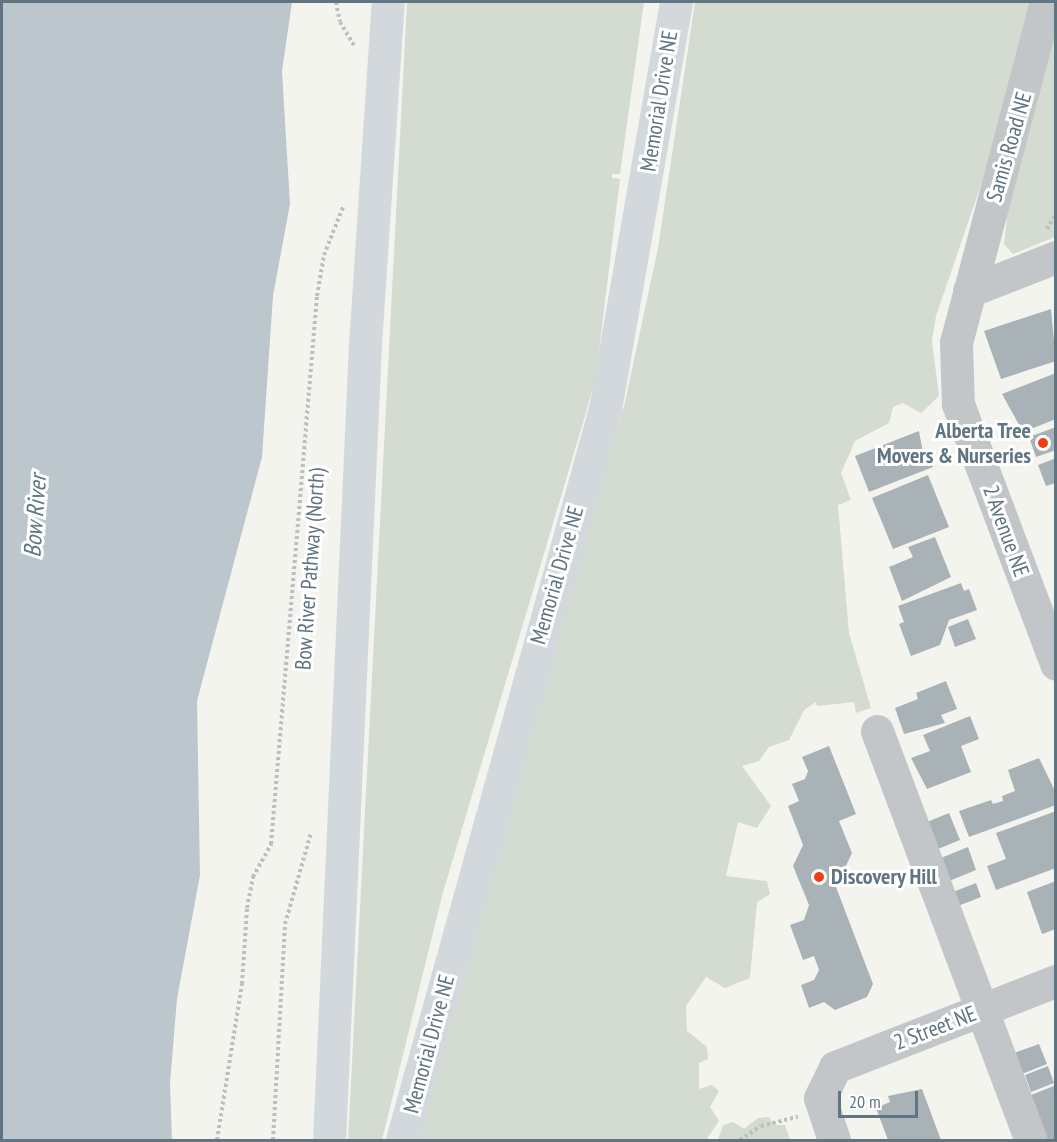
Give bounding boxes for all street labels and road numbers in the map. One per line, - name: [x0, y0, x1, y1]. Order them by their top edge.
- street label: Memorial Drive NE: [635, 29, 683, 173]
- street label: Samis Road NE: [981, 89, 1037, 205]
- street label: Bow River Pathway (North): [290, 467, 330, 671]
- street label: 2 Avenue NE: [977, 481, 1035, 581]
- street label: Memorial Drive NE: [525, 503, 589, 647]
- street label: Memorial Drive NE: [398, 972, 460, 1116]
- street label: 2 Street NE: [890, 1000, 980, 1056]

